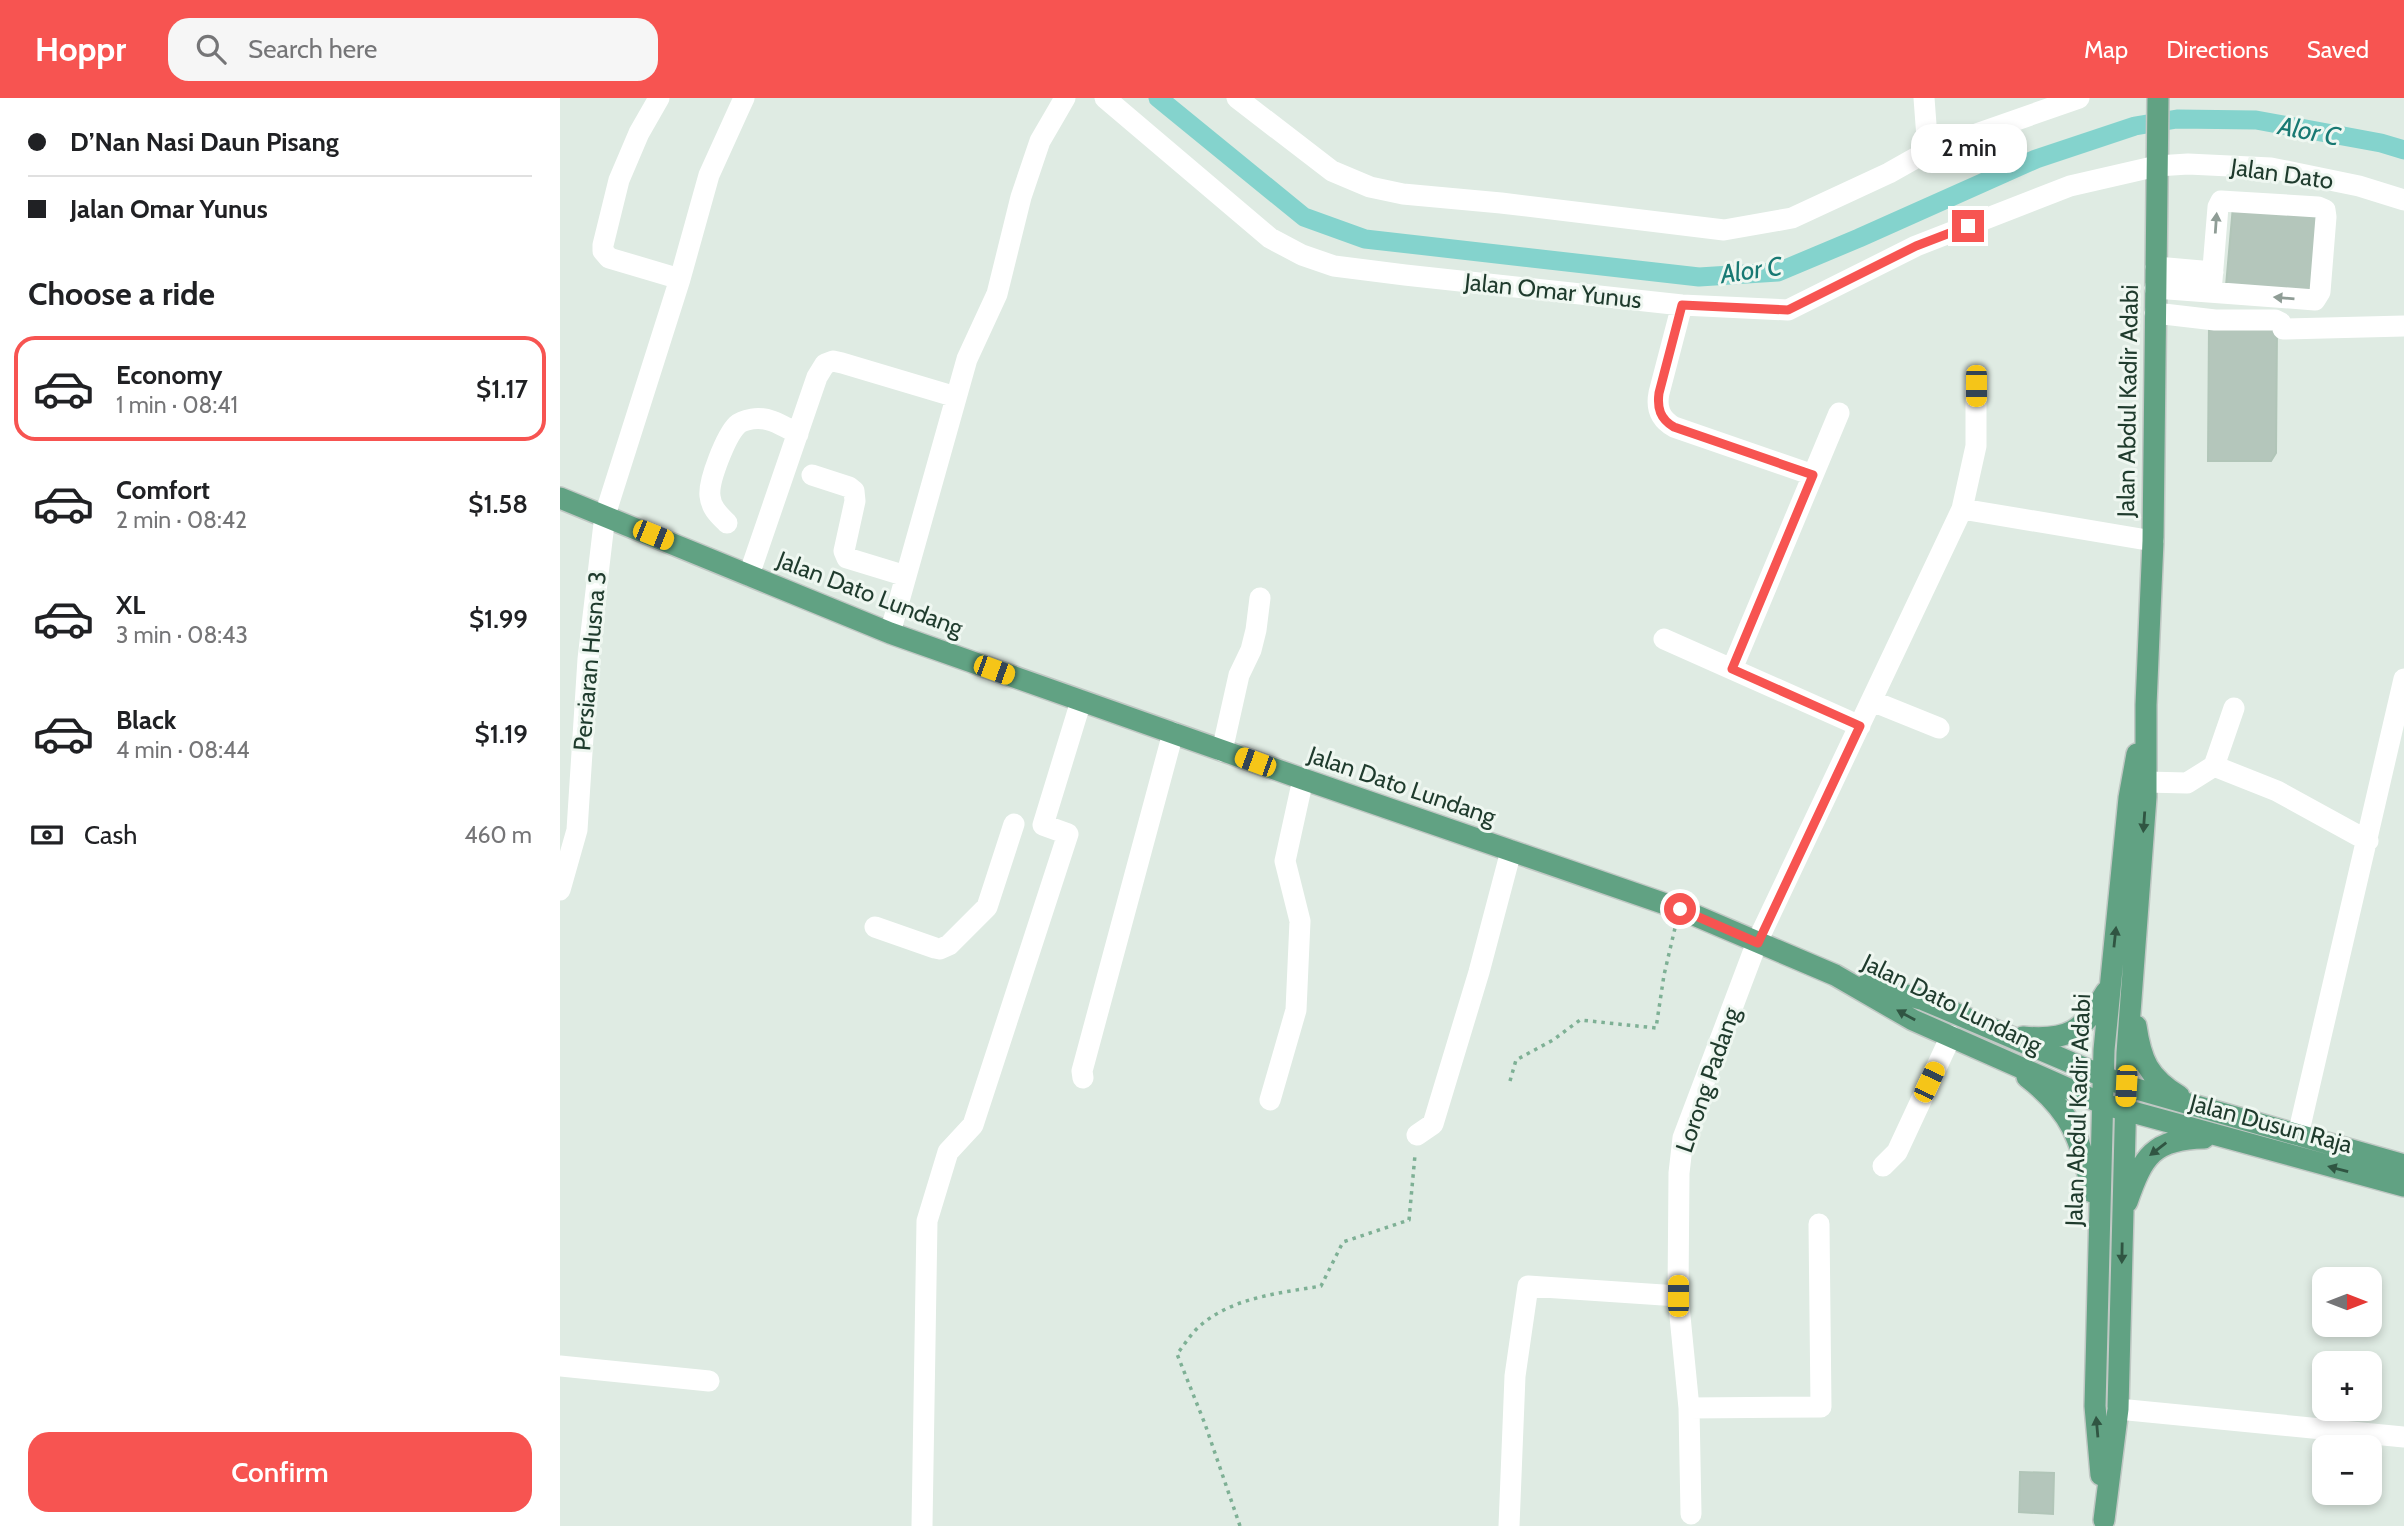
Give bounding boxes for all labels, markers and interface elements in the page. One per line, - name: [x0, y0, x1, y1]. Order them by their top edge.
- search box: [168, 18, 658, 81]
- text: Hoppr: [35, 29, 126, 69]
- icon: search: [192, 30, 230, 68]
- text: Search here: [248, 33, 377, 65]
- text: Map: [2084, 35, 2128, 64]
- text: Directions: [2166, 35, 2269, 64]
- text: Saved: [2307, 35, 2369, 64]
- water label: Alor C: [2275, 109, 2344, 153]
- callout: 2 min: [1910, 124, 2026, 174]
- text: D’Nan Nasi Daun Pisang: [70, 126, 339, 158]
- text: 2 min: [1941, 134, 1997, 162]
- street label: Jalan Dato: [2228, 152, 2335, 195]
- text: Jalan Omar Yunus: [70, 193, 268, 225]
- route end: [1952, 210, 1984, 242]
- one-way arrow: [2211, 212, 2222, 234]
- water label: Alor C: [1717, 250, 1785, 290]
- street label: Jalan Omar Yunus: [1462, 267, 1643, 314]
- text: Choose a ride: [28, 274, 215, 313]
- street label: Jalan Abdul Kadir Adabi: [2111, 284, 2144, 519]
- one-way arrow: [2273, 292, 2295, 303]
- icon: car: [32, 357, 95, 420]
- text: Economy: [116, 359, 222, 391]
- car: [1966, 365, 1987, 407]
- text: $1.17: [476, 373, 528, 405]
- text: 1 min · 08:41: [116, 391, 238, 419]
- icon: car: [32, 472, 95, 535]
- text: Comfort: [116, 474, 210, 506]
- text: $1.58: [468, 488, 528, 520]
- text: 2 min · 08:42: [116, 506, 247, 534]
- car: [630, 517, 677, 553]
- street label: Jalan Dato Lundang: [772, 544, 968, 643]
- street label: Persiaran Husna 3: [567, 570, 612, 752]
- icon: car: [32, 587, 95, 650]
- text: XL: [116, 589, 145, 621]
- text: $1.99: [469, 603, 528, 635]
- text: 3 min · 08:43: [116, 621, 248, 649]
- car: [971, 653, 1018, 687]
- icon: car: [32, 702, 95, 765]
- text: Black: [116, 704, 176, 736]
- text: $1.19: [475, 718, 528, 750]
- text: 4 min · 08:44: [116, 736, 250, 764]
- street label: Jalan Dato Lundang: [1304, 739, 1501, 832]
- car: [1232, 745, 1279, 779]
- one-way arrow: [2139, 811, 2150, 833]
- icon: cash: [28, 816, 66, 854]
- text: Cash: [84, 819, 137, 851]
- text: 460 m: [464, 821, 532, 849]
- route start: [1664, 893, 1696, 925]
- one-way arrow: [2109, 926, 2120, 948]
- street label: Jalan Dato Lundang: [1857, 947, 2048, 1060]
- street label: Jalan Abdul Kadir Adabi: [2059, 993, 2096, 1228]
- street label: Lorong Padang: [1669, 1003, 1746, 1156]
- one-way arrow: [1896, 1010, 1916, 1022]
- car: [1911, 1059, 1948, 1105]
- car: [2115, 1064, 2138, 1108]
- street label: Jalan Dusun Raja: [2186, 1088, 2356, 1159]
- one-way arrow: [2150, 1142, 2168, 1157]
- one-way arrow: [2327, 1163, 2349, 1174]
- one-way arrow: [2116, 1242, 2128, 1264]
- north arrow: [2312, 1267, 2382, 1337]
- map controls: [2312, 1267, 2382, 1505]
- car: [1668, 1275, 1689, 1317]
- button: +: [2312, 1351, 2382, 1421]
- one-way arrow: [2091, 1416, 2102, 1438]
- button: Confirm: [28, 1432, 532, 1512]
- button: −: [2312, 1435, 2382, 1505]

